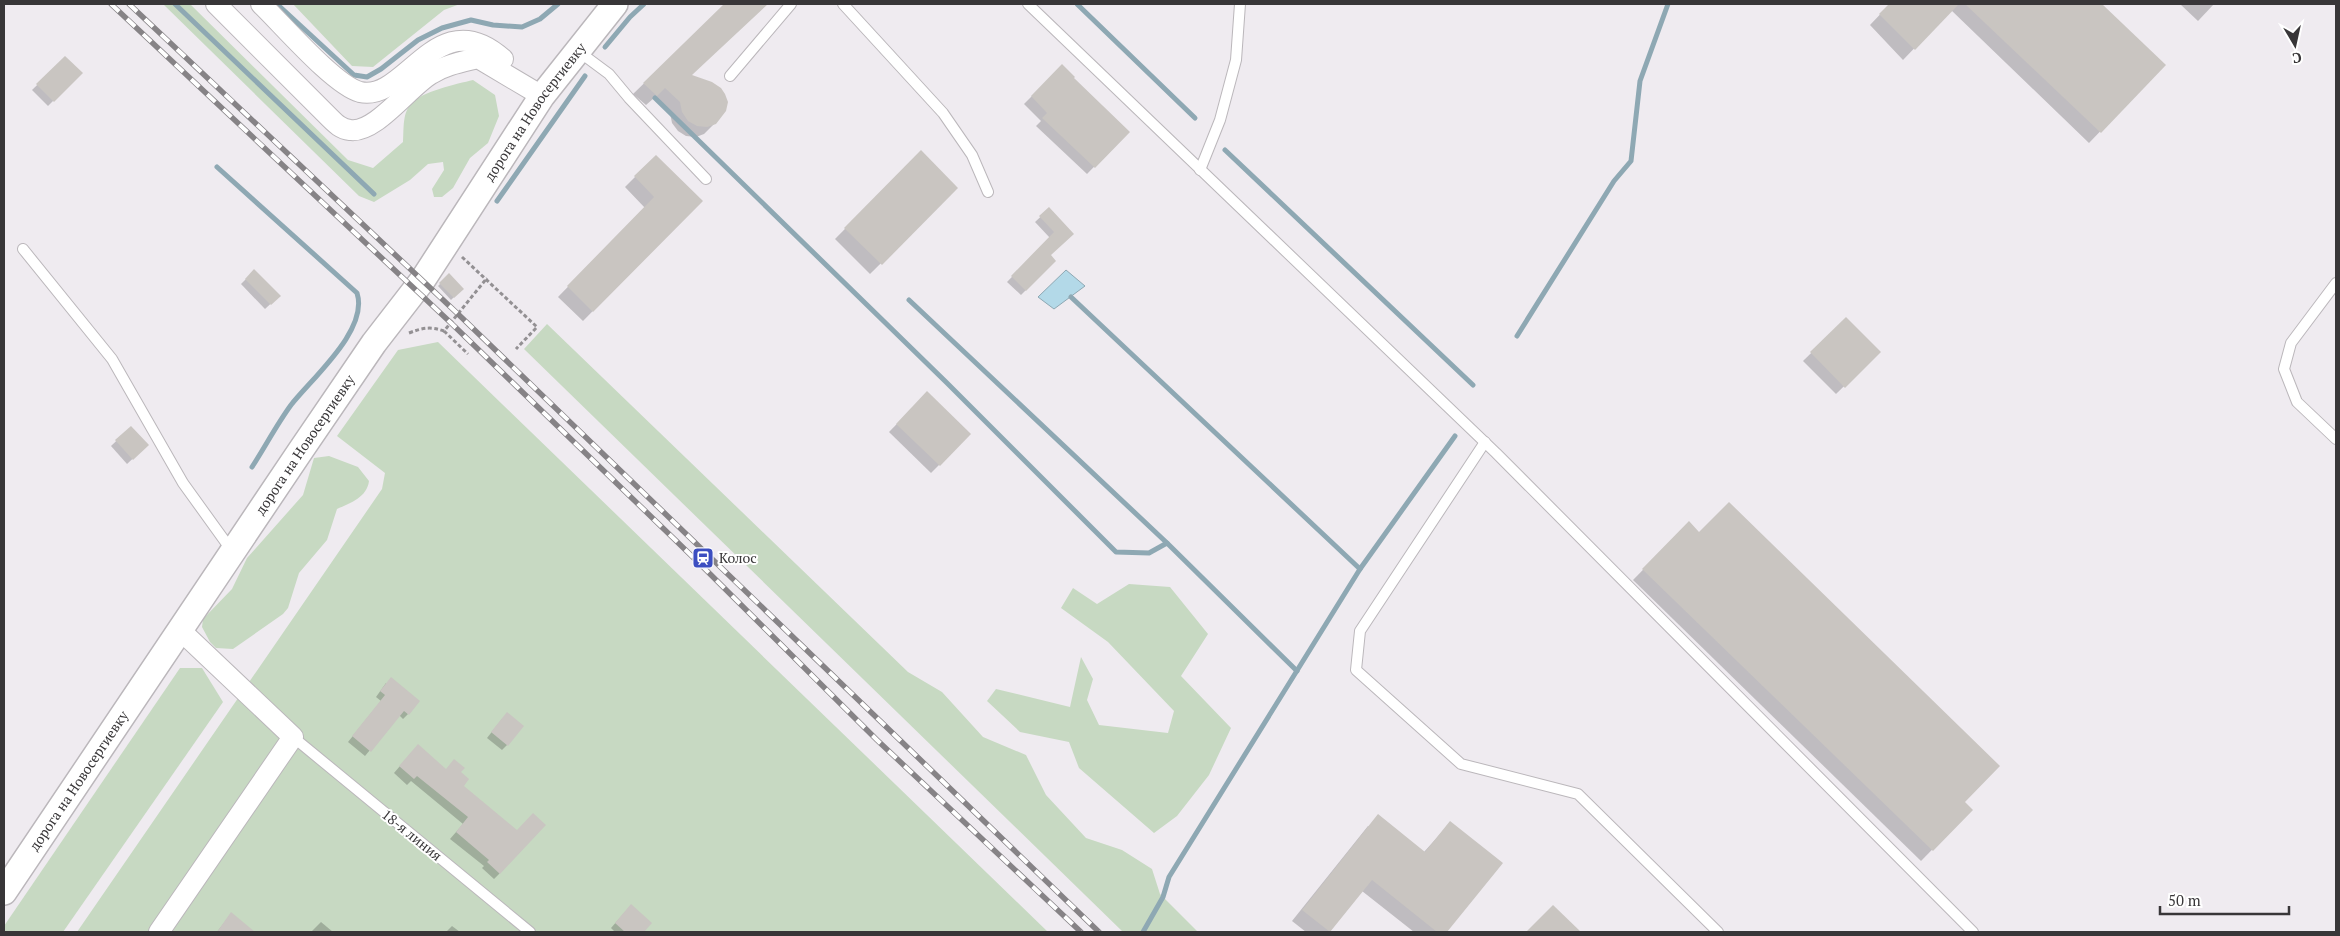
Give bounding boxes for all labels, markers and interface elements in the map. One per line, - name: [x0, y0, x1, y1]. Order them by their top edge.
- north arrow: [2270, 20, 2320, 70]
- street label: дорога на Новосергиевку: [479, 38, 590, 184]
- text: С: [2291, 48, 2303, 68]
- street label: дорога на Новосергиевку: [250, 370, 359, 518]
- station icon: Колос: [691, 546, 715, 570]
- place label: Колос: [719, 548, 757, 567]
- street label: дорога на Новосергиевку: [24, 706, 133, 854]
- street label: 18-я линия: [378, 805, 446, 865]
- scale bar: [2160, 884, 2289, 916]
- text: 50 m: [2168, 890, 2201, 910]

